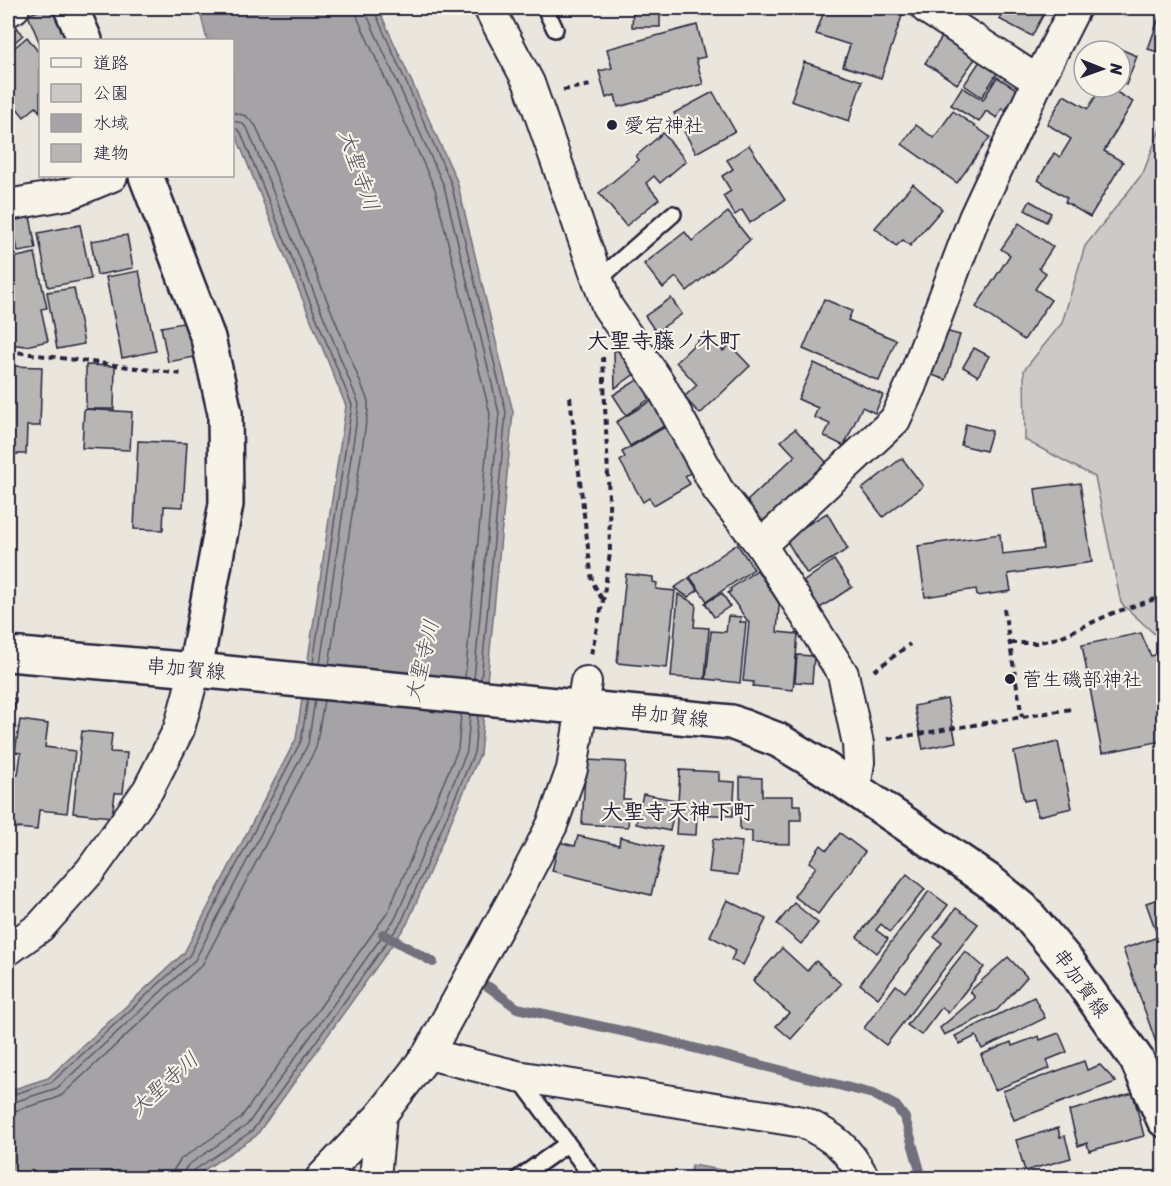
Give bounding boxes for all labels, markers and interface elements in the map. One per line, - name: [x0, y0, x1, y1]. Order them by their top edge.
- legend: [39, 39, 234, 177]
- north arrow: [1072, 39, 1132, 99]
- text: 道路: [93, 47, 129, 79]
- text: N: [1102, 62, 1131, 76]
- text: 公園: [93, 77, 129, 109]
- text: 水域: [93, 107, 129, 139]
- place label: 愛宕神社: [624, 108, 704, 143]
- marker: 愛宕神社: [605, 118, 619, 132]
- water label: 大聖寺川: [327, 124, 391, 216]
- text: 建物: [93, 137, 129, 169]
- district label: 大聖寺藤ノ木町: [587, 321, 741, 360]
- water label: 大聖寺川: [393, 616, 451, 706]
- street label: 串加賀線: [145, 648, 227, 690]
- place label: 菅生磯部神社: [1022, 662, 1142, 697]
- marker: 菅生磯部神社: [1003, 672, 1017, 686]
- street label: 串加賀線: [627, 694, 711, 738]
- district label: 大聖寺天神下町: [601, 792, 755, 831]
- street label: 串加賀線: [1043, 940, 1119, 1026]
- water label: 大聖寺川: [120, 1042, 208, 1126]

